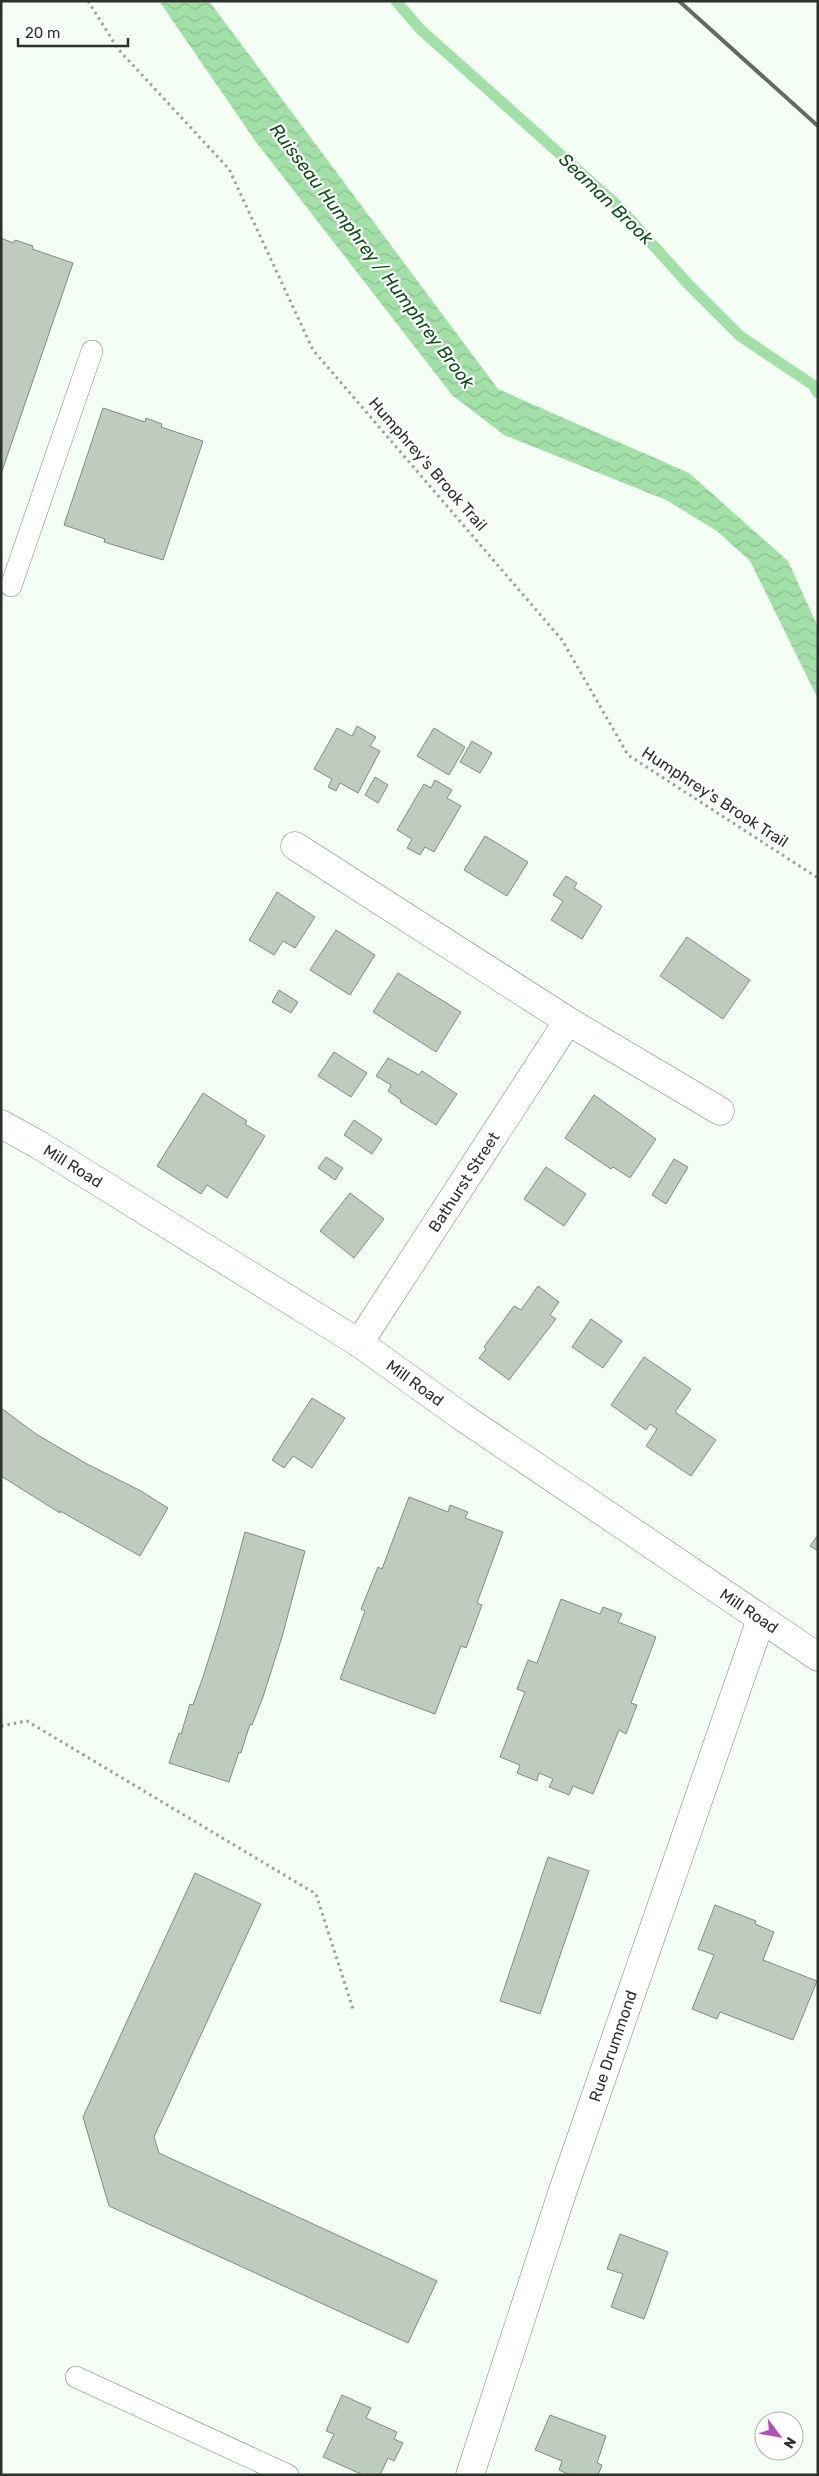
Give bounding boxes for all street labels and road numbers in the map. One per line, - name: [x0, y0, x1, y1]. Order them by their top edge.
- street label: Humphrey's Brook Trail: [365, 394, 491, 534]
- street label: Humphrey's Brook Trail: [638, 743, 792, 851]
- street label: Bathurst Street: [425, 1128, 503, 1236]
- street label: Mill Road: [40, 1140, 106, 1192]
- street label: Mill Road: [383, 1356, 447, 1410]
- street label: Mill Road: [716, 1585, 782, 1637]
- street label: Rue Drummond: [585, 1988, 641, 2104]

